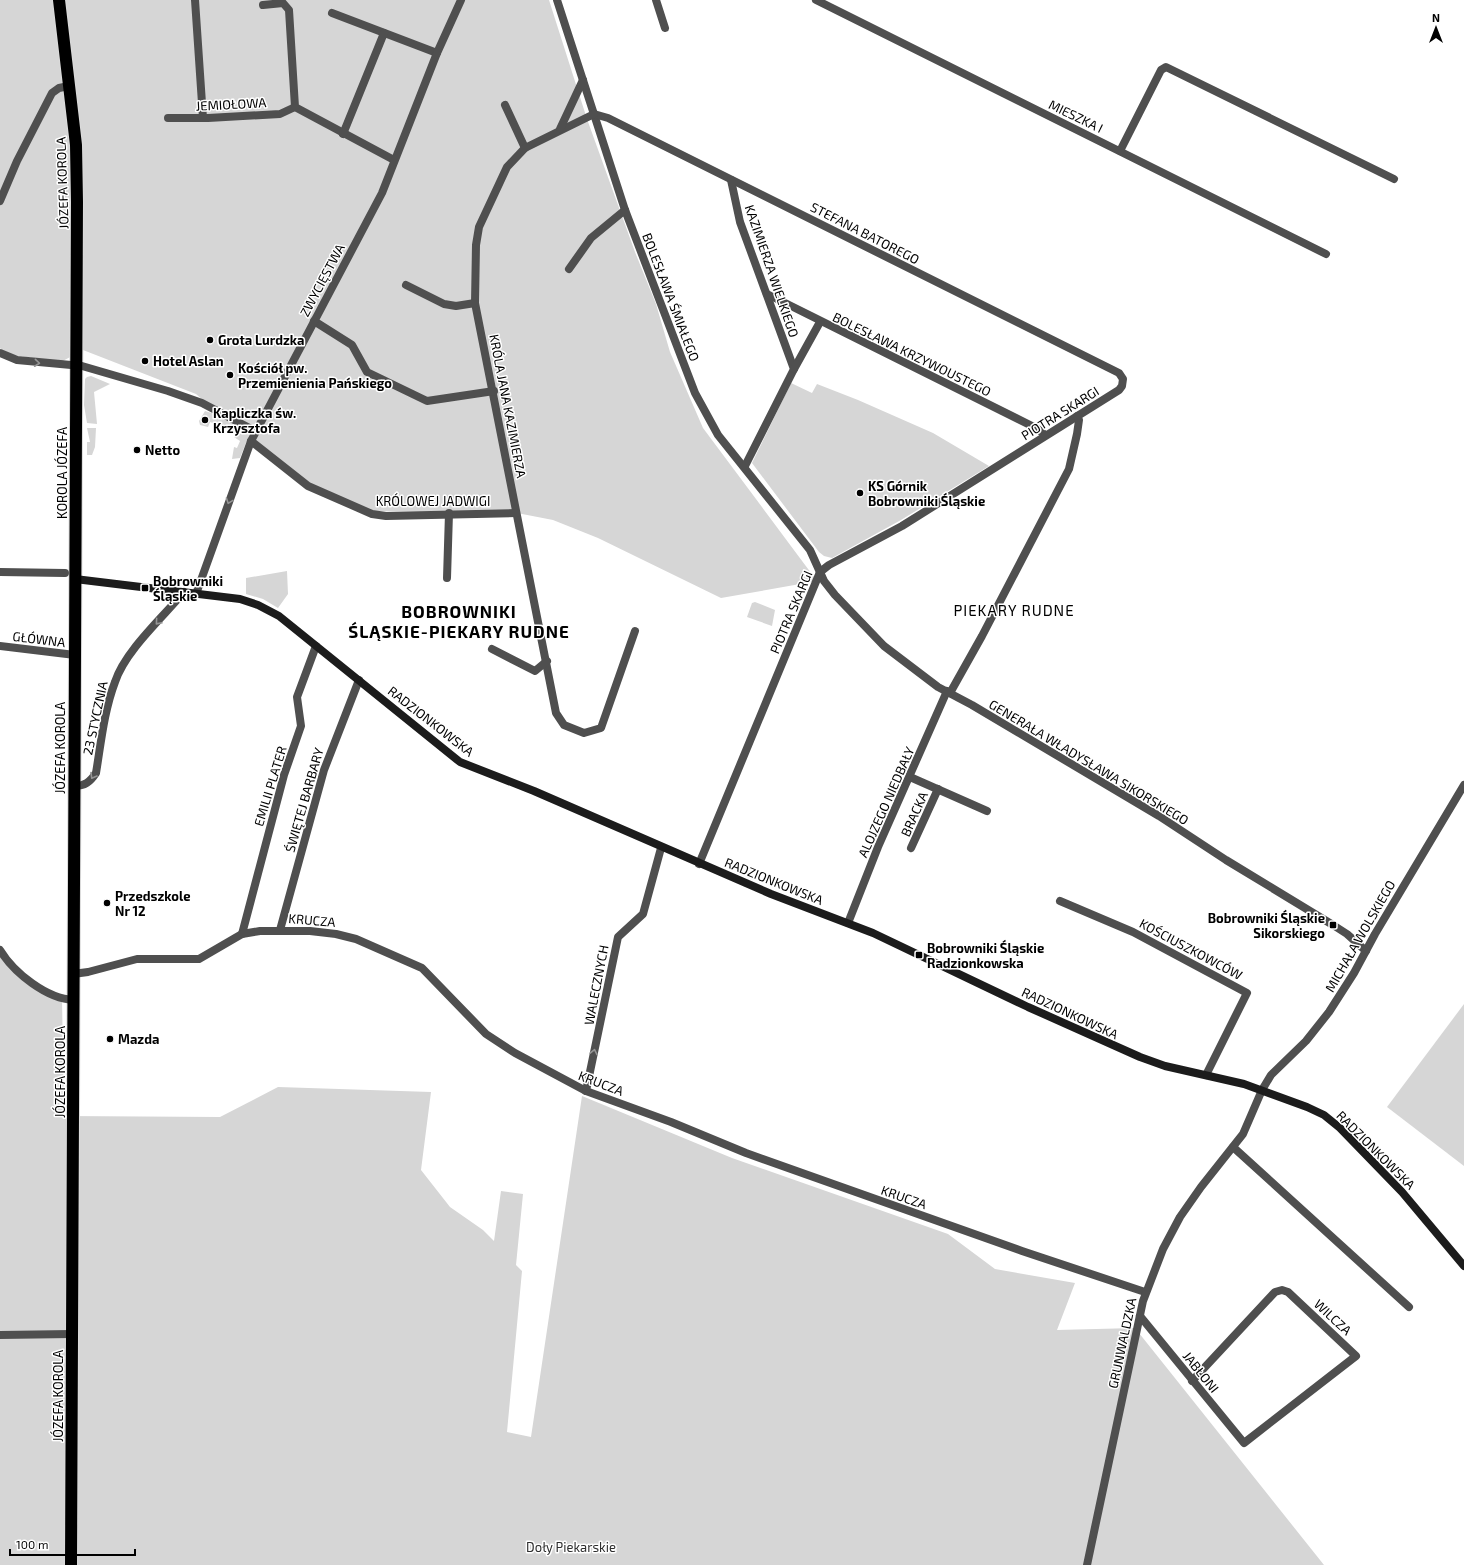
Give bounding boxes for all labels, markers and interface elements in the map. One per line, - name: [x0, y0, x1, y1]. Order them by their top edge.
- north arrow: [1416, 8, 1456, 48]
- text: N: [1432, 11, 1440, 24]
- street label: JEMIOŁOWA: [195, 94, 267, 114]
- street label: MIESZKA I: [1046, 96, 1106, 136]
- street label: JÓZEFA KOROLA: [51, 137, 72, 229]
- street label: STEFANA BATOREGO: [808, 199, 922, 267]
- street label: KAZIMIERZA WIELKIEGO: [742, 203, 802, 339]
- street label: BOLESŁAWA ŚMIAŁEGO: [639, 230, 704, 363]
- street label: ZWYCIĘSTWA: [296, 241, 348, 319]
- street label: BOLESŁAWA KRZYWOUSTEGO: [830, 309, 994, 399]
- place label: Grota Lurdzka: [218, 332, 305, 348]
- street label: KRÓLA JANA KAZIMIERZA: [486, 333, 531, 479]
- marker: Grota Lurdzka: [205, 335, 215, 345]
- place label: Hotel Aslan: [153, 353, 224, 369]
- marker: Hotel Aslan: [140, 356, 150, 366]
- one-way arrow: [34, 358, 40, 367]
- place label: Kościół pw. Przemienienia Pańskiego: [238, 360, 392, 391]
- marker: Kościół pw. Przemienienia Pańskiego: [225, 370, 235, 380]
- street label: PIOTRA SKARGI: [1018, 383, 1102, 443]
- place label: Kapliczka św. Krzysztofa: [213, 405, 296, 436]
- marker: Kapliczka św. Krzysztofa: [200, 415, 210, 425]
- street label: KOROLA JÓZEFA: [53, 427, 70, 519]
- place label: Netto: [145, 442, 180, 458]
- marker: Netto: [132, 445, 142, 455]
- place label: KS Górnik Bobrowniki Śląskie: [868, 478, 985, 509]
- marker: KS Górnik Bobrowniki Śląskie: [855, 488, 865, 498]
- street label: KRÓLOWEJ JADWIGI: [376, 492, 490, 509]
- one-way arrow: [225, 497, 233, 504]
- street label: PIOTRA SKARGI: [766, 568, 816, 656]
- place label: Bobrowniki Śląskie: [153, 573, 223, 604]
- marker: Bobrowniki Śląskie: [140, 583, 150, 593]
- district label: BOBROWNIKI ŚLĄSKIE-PIEKARY RUDNE: [348, 601, 570, 641]
- district label: PIEKARY RUDNE: [953, 601, 1075, 619]
- one-way arrow: [156, 617, 163, 624]
- street label: GŁÓWNA: [12, 627, 66, 650]
- street label: 23 STYCZNIA: [79, 680, 111, 756]
- street label: RADZIONKOWSKA: [385, 682, 477, 760]
- street label: GENERAŁA WŁADYSŁAWA SIKORSKIEGO: [986, 696, 1192, 828]
- street label: JÓZEFA KOROLA: [51, 702, 68, 794]
- street label: EMILII PLATER: [250, 744, 290, 828]
- street label: ALOJZEGO NIEDBAŁY: [854, 744, 918, 860]
- street label: ŚWIĘTEJ BARBARY: [280, 745, 327, 854]
- one-way arrow: [90, 772, 98, 779]
- street label: BRACKA: [897, 789, 931, 839]
- street label: RADZIONKOWSKA: [722, 854, 826, 908]
- street label: MICHAŁA WOLSKIEGO: [1321, 877, 1399, 995]
- place label: Przedszkole Nr 12: [115, 888, 191, 919]
- marker: Przedszkole Nr 12: [102, 898, 112, 908]
- place label: Bobrowniki Śląskie Sikorskiego: [1208, 909, 1325, 941]
- street label: KRUCZA: [288, 910, 336, 930]
- street label: KOŚCIUSZKOWCÓW: [1137, 914, 1246, 983]
- marker: Bobrowniki Śląskie Sikorskiego: [1328, 920, 1338, 930]
- place label: Bobrowniki Śląskie Radzionkowska: [927, 939, 1044, 971]
- street label: WALECZNYCH: [580, 944, 612, 1026]
- marker: Bobrowniki Śląskie Radzionkowska: [914, 950, 924, 960]
- street label: RADZIONKOWSKA: [1019, 984, 1121, 1042]
- street label: JÓZEFA KOROLA: [51, 1026, 68, 1118]
- place label: Mazda: [118, 1031, 159, 1047]
- marker: Mazda: [105, 1034, 115, 1044]
- one-way arrow: [589, 1049, 597, 1056]
- street label: KRUCZA: [576, 1067, 626, 1099]
- street label: RADZIONKOWSKA: [1333, 1107, 1419, 1193]
- street label: KRUCZA: [879, 1182, 929, 1212]
- street label: GRUNWALDZKA: [1105, 1296, 1139, 1390]
- street label: WILCZA: [1311, 1296, 1355, 1338]
- street label: JABŁONI: [1180, 1348, 1222, 1396]
- street label: JÓZEFA KOROLA: [49, 1350, 66, 1442]
- scale bar: [10, 1531, 135, 1557]
- text: 100 m: [16, 1537, 48, 1551]
- park label: Doły Piekarskie: [526, 1539, 616, 1555]

